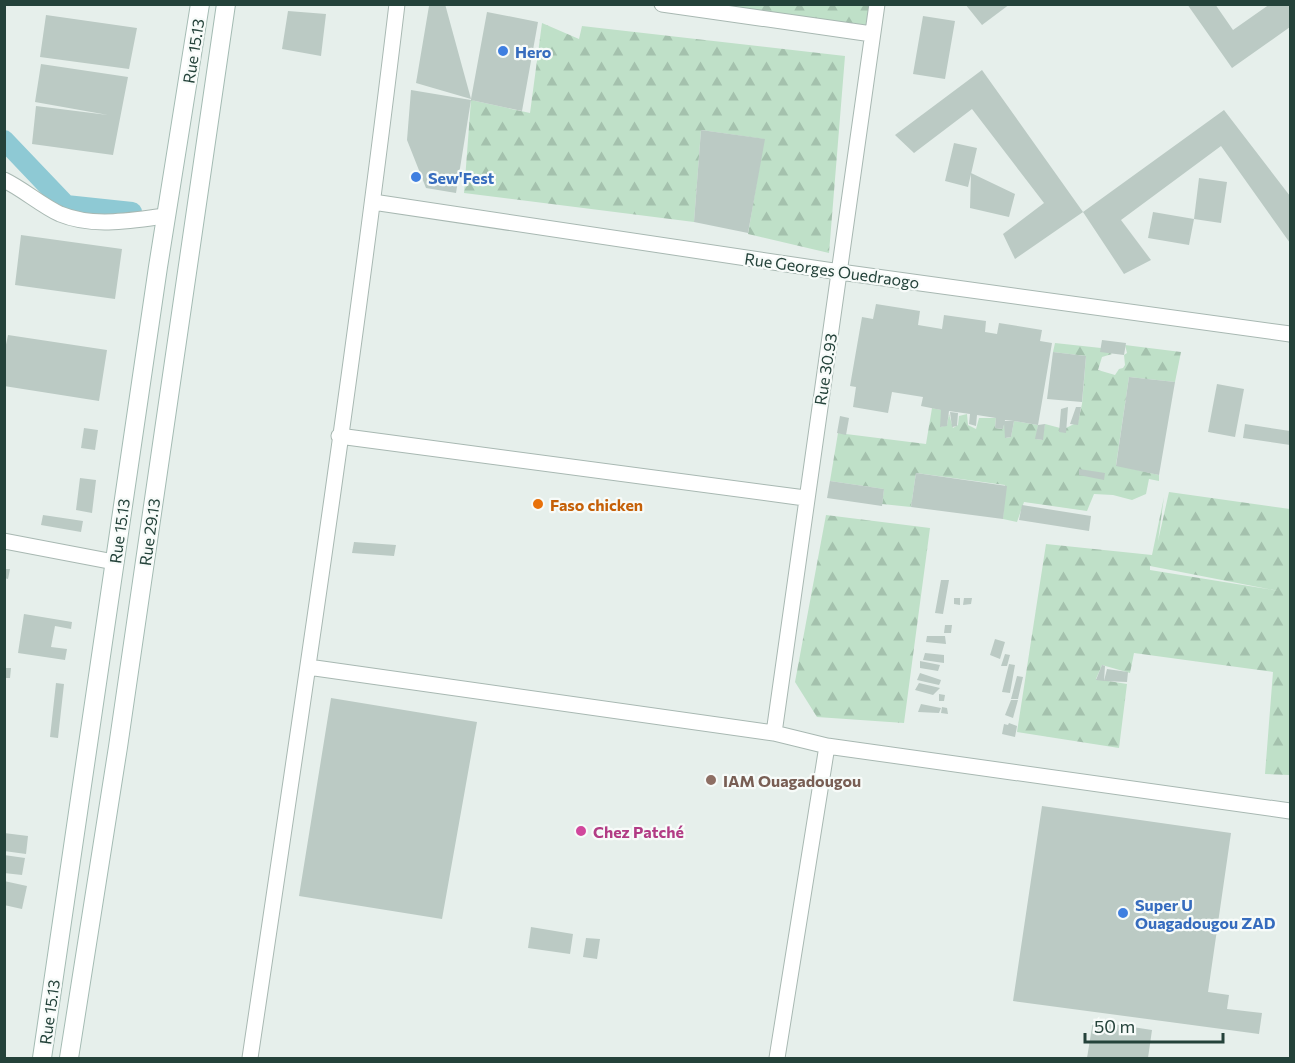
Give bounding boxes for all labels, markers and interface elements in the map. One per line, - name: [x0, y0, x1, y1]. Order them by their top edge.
- street label: Rue 15.13: [179, 17, 207, 85]
- place label: Hero: [515, 42, 552, 61]
- marker: Hero: [496, 44, 510, 58]
- place label: Sew'Fest: [428, 168, 495, 187]
- marker: Sew'Fest: [409, 170, 423, 184]
- street label: Rue Georges Ouedraogo: [743, 248, 921, 292]
- street label: Rue 30.93: [810, 332, 840, 406]
- place label: Faso chicken: [550, 495, 643, 514]
- street label: Rue 15.13: [105, 497, 133, 565]
- street label: Rue 29.13: [135, 497, 163, 567]
- marker: Faso chicken: [531, 497, 545, 511]
- place label: IAM Ouagadougou: [723, 771, 861, 790]
- marker: IAM Ouagadougou: [704, 773, 718, 787]
- place label: Chez Patché: [593, 822, 684, 841]
- marker: Chez Patché: [574, 824, 588, 838]
- place label: Super U Ouagadougou ZAD: [1135, 895, 1276, 932]
- marker: Super U Ouagadougou ZAD: [1116, 906, 1130, 920]
- street label: Rue 15.13: [35, 978, 63, 1046]
- scale bar: [1085, 1006, 1223, 1044]
- text: 50 m: [1094, 1015, 1135, 1037]

